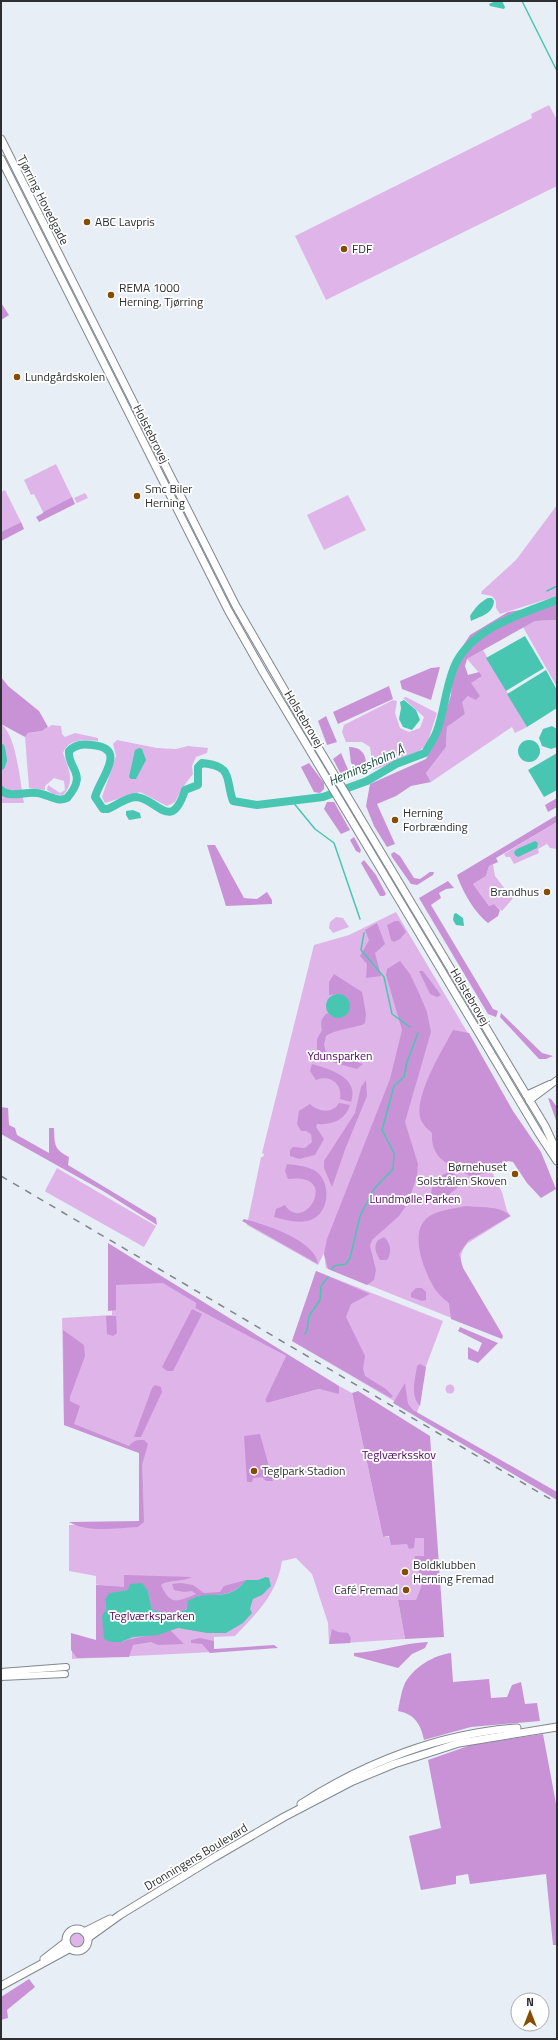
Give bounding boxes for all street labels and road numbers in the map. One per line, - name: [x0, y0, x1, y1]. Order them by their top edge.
- street label: Tjørring Hovedgade: [13, 152, 74, 248]
- street label: Holstebrovej: [128, 401, 174, 467]
- street label: Holstebrovej: [280, 686, 329, 751]
- street label: Holstebrovej: [446, 964, 495, 1029]
- street label: Dronningens Boulevard: [140, 1818, 251, 1895]

